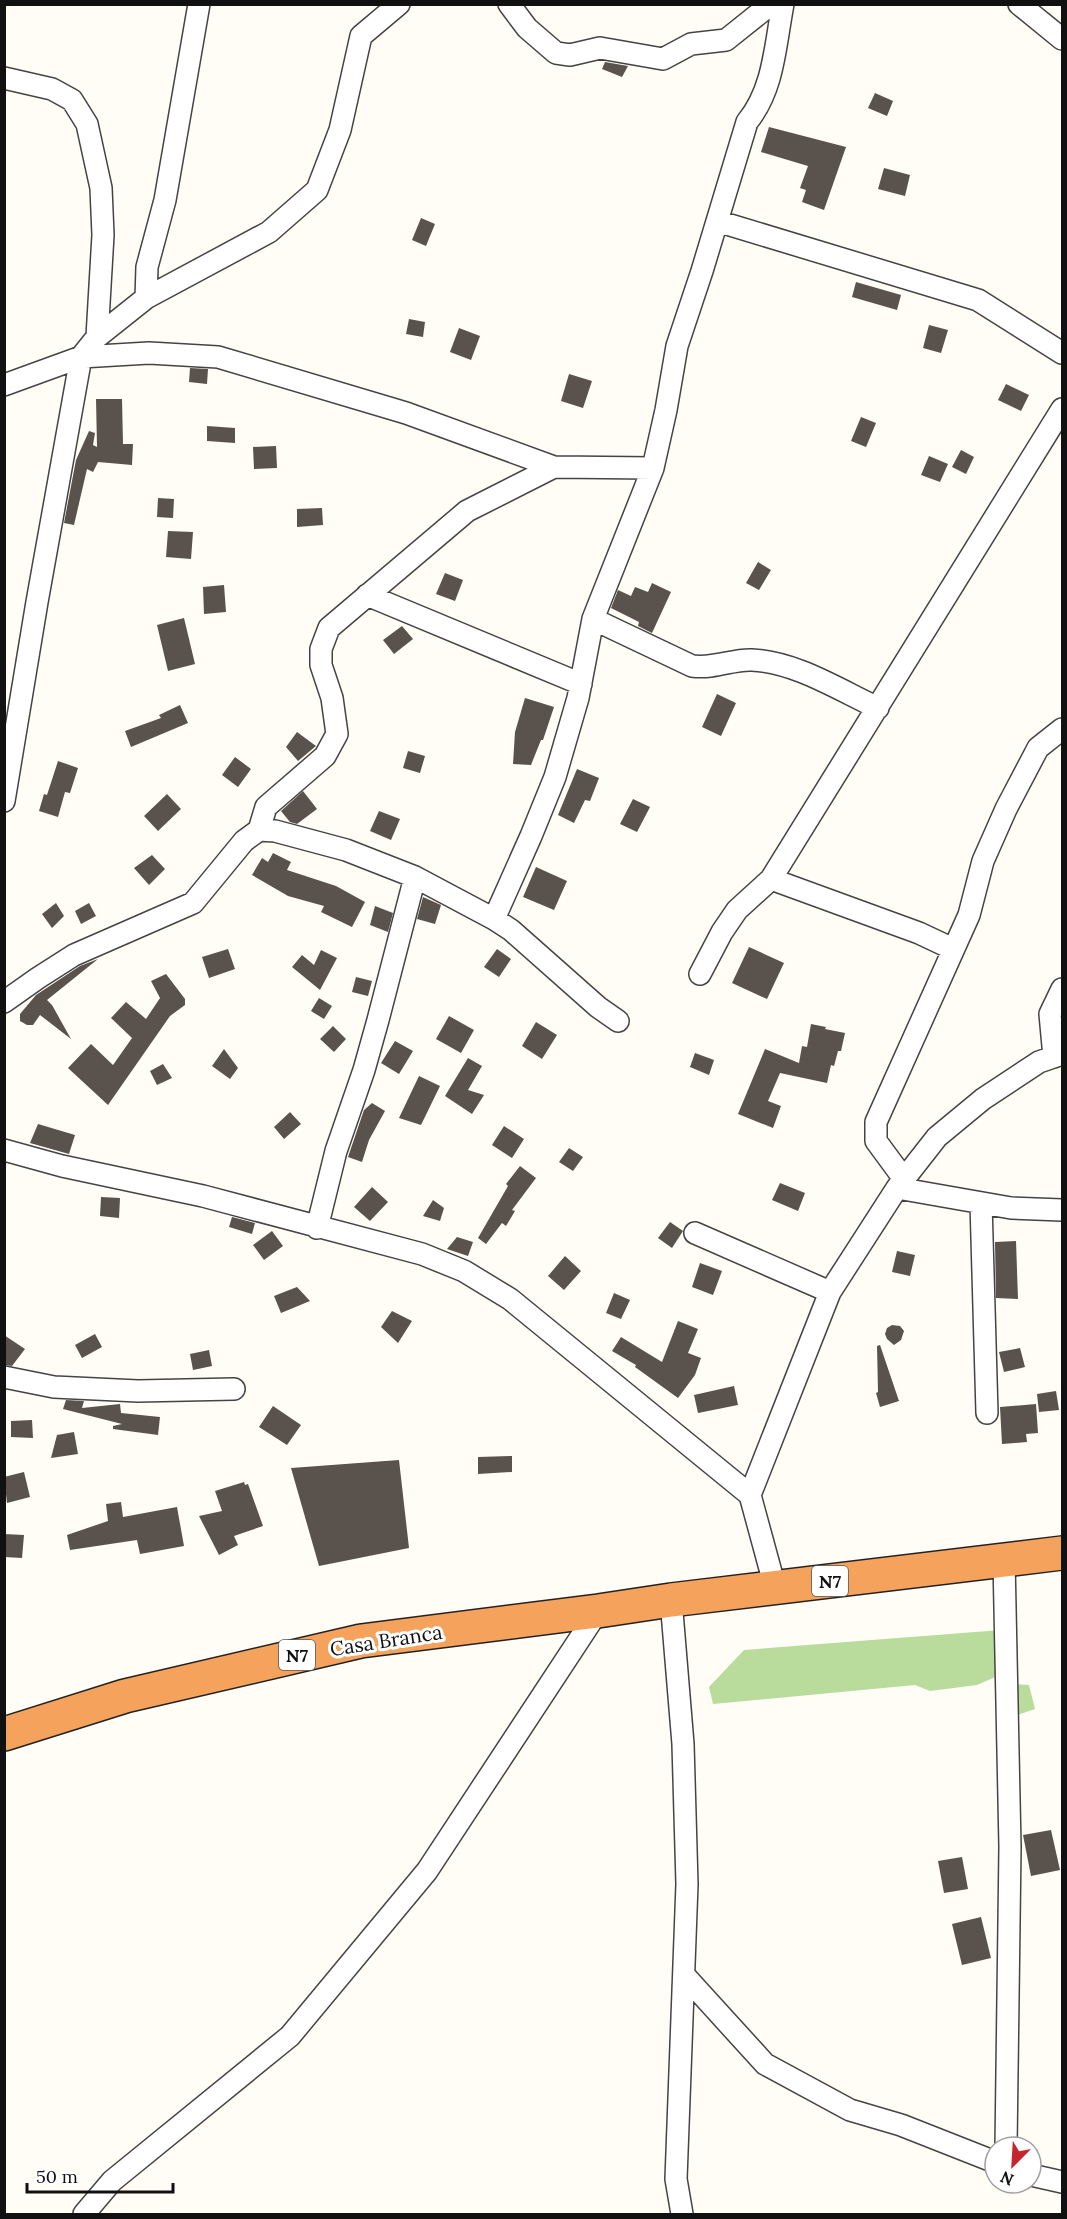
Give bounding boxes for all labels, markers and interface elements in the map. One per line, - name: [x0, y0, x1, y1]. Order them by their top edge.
- road number: N7: [812, 1566, 848, 1596]
- street label: Casa Branca: [328, 1619, 444, 1661]
- road number: N7: [279, 1640, 315, 1670]
- north arrow: [983, 2135, 1043, 2195]
- scale bar: [27, 2156, 172, 2194]
- text: 50 m: [36, 2165, 78, 2188]
- text: N: [997, 2167, 1017, 2190]

